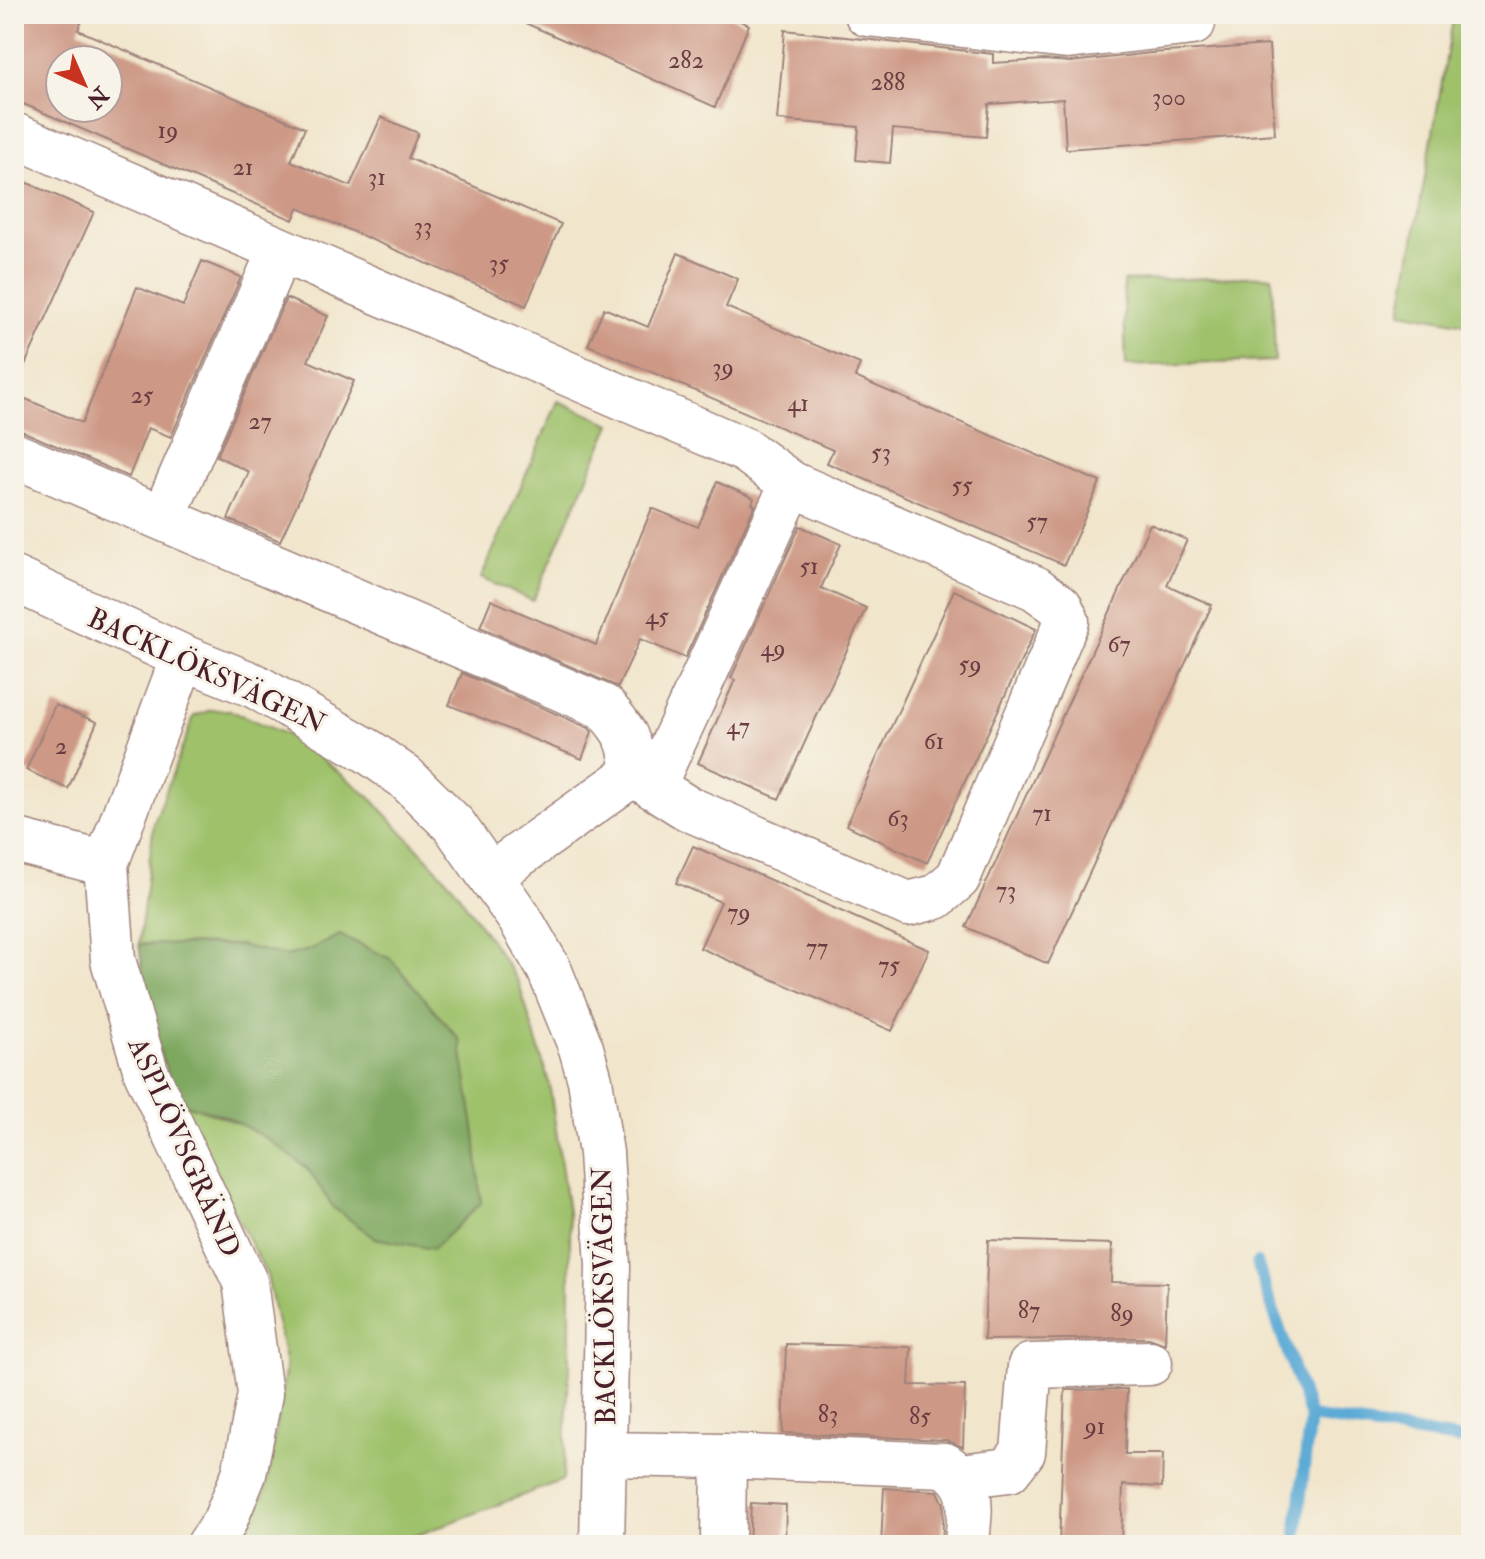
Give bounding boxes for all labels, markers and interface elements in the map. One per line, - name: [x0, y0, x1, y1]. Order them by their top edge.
- north arrow: [44, 44, 124, 124]
- house number: 282: [668, 45, 704, 76]
- house number: 288: [871, 67, 905, 98]
- text: N: [80, 80, 115, 115]
- house number: 300: [1152, 82, 1186, 113]
- house number: 19: [158, 115, 178, 146]
- house number: 21: [233, 152, 253, 183]
- house number: 31: [368, 162, 386, 193]
- house number: 33: [414, 211, 432, 242]
- house number: 35: [489, 248, 509, 279]
- house number: 39: [712, 352, 734, 383]
- house number: 25: [131, 380, 154, 411]
- house number: 41: [787, 388, 809, 419]
- house number: 27: [248, 406, 272, 437]
- house number: 53: [871, 437, 891, 468]
- house number: 55: [951, 470, 973, 501]
- house number: 57: [1026, 506, 1048, 537]
- house number: 51: [799, 551, 819, 582]
- street label: BACKLÖKSVÄGEN: [82, 601, 331, 742]
- house number: 45: [645, 601, 669, 632]
- house number: 67: [1107, 629, 1131, 660]
- house number: 49: [760, 633, 786, 664]
- house number: 59: [959, 649, 981, 680]
- house number: 47: [726, 711, 750, 742]
- house number: 61: [924, 726, 944, 757]
- house number: 2: [55, 731, 67, 762]
- house number: 71: [1032, 798, 1052, 829]
- house number: 63: [887, 803, 909, 834]
- house number: 73: [996, 875, 1016, 906]
- house number: 79: [727, 897, 751, 928]
- house number: 77: [806, 932, 828, 963]
- house number: 75: [878, 950, 900, 981]
- street label: ASPLÖVSGRÄND: [119, 1032, 248, 1263]
- street label: BACKLÖKSVÄGEN: [585, 1167, 624, 1425]
- house number: 87: [1018, 1295, 1040, 1326]
- house number: 89: [1110, 1298, 1134, 1329]
- house number: 83: [818, 1399, 838, 1430]
- house number: 85: [909, 1401, 931, 1432]
- house number: 91: [1083, 1411, 1105, 1442]

